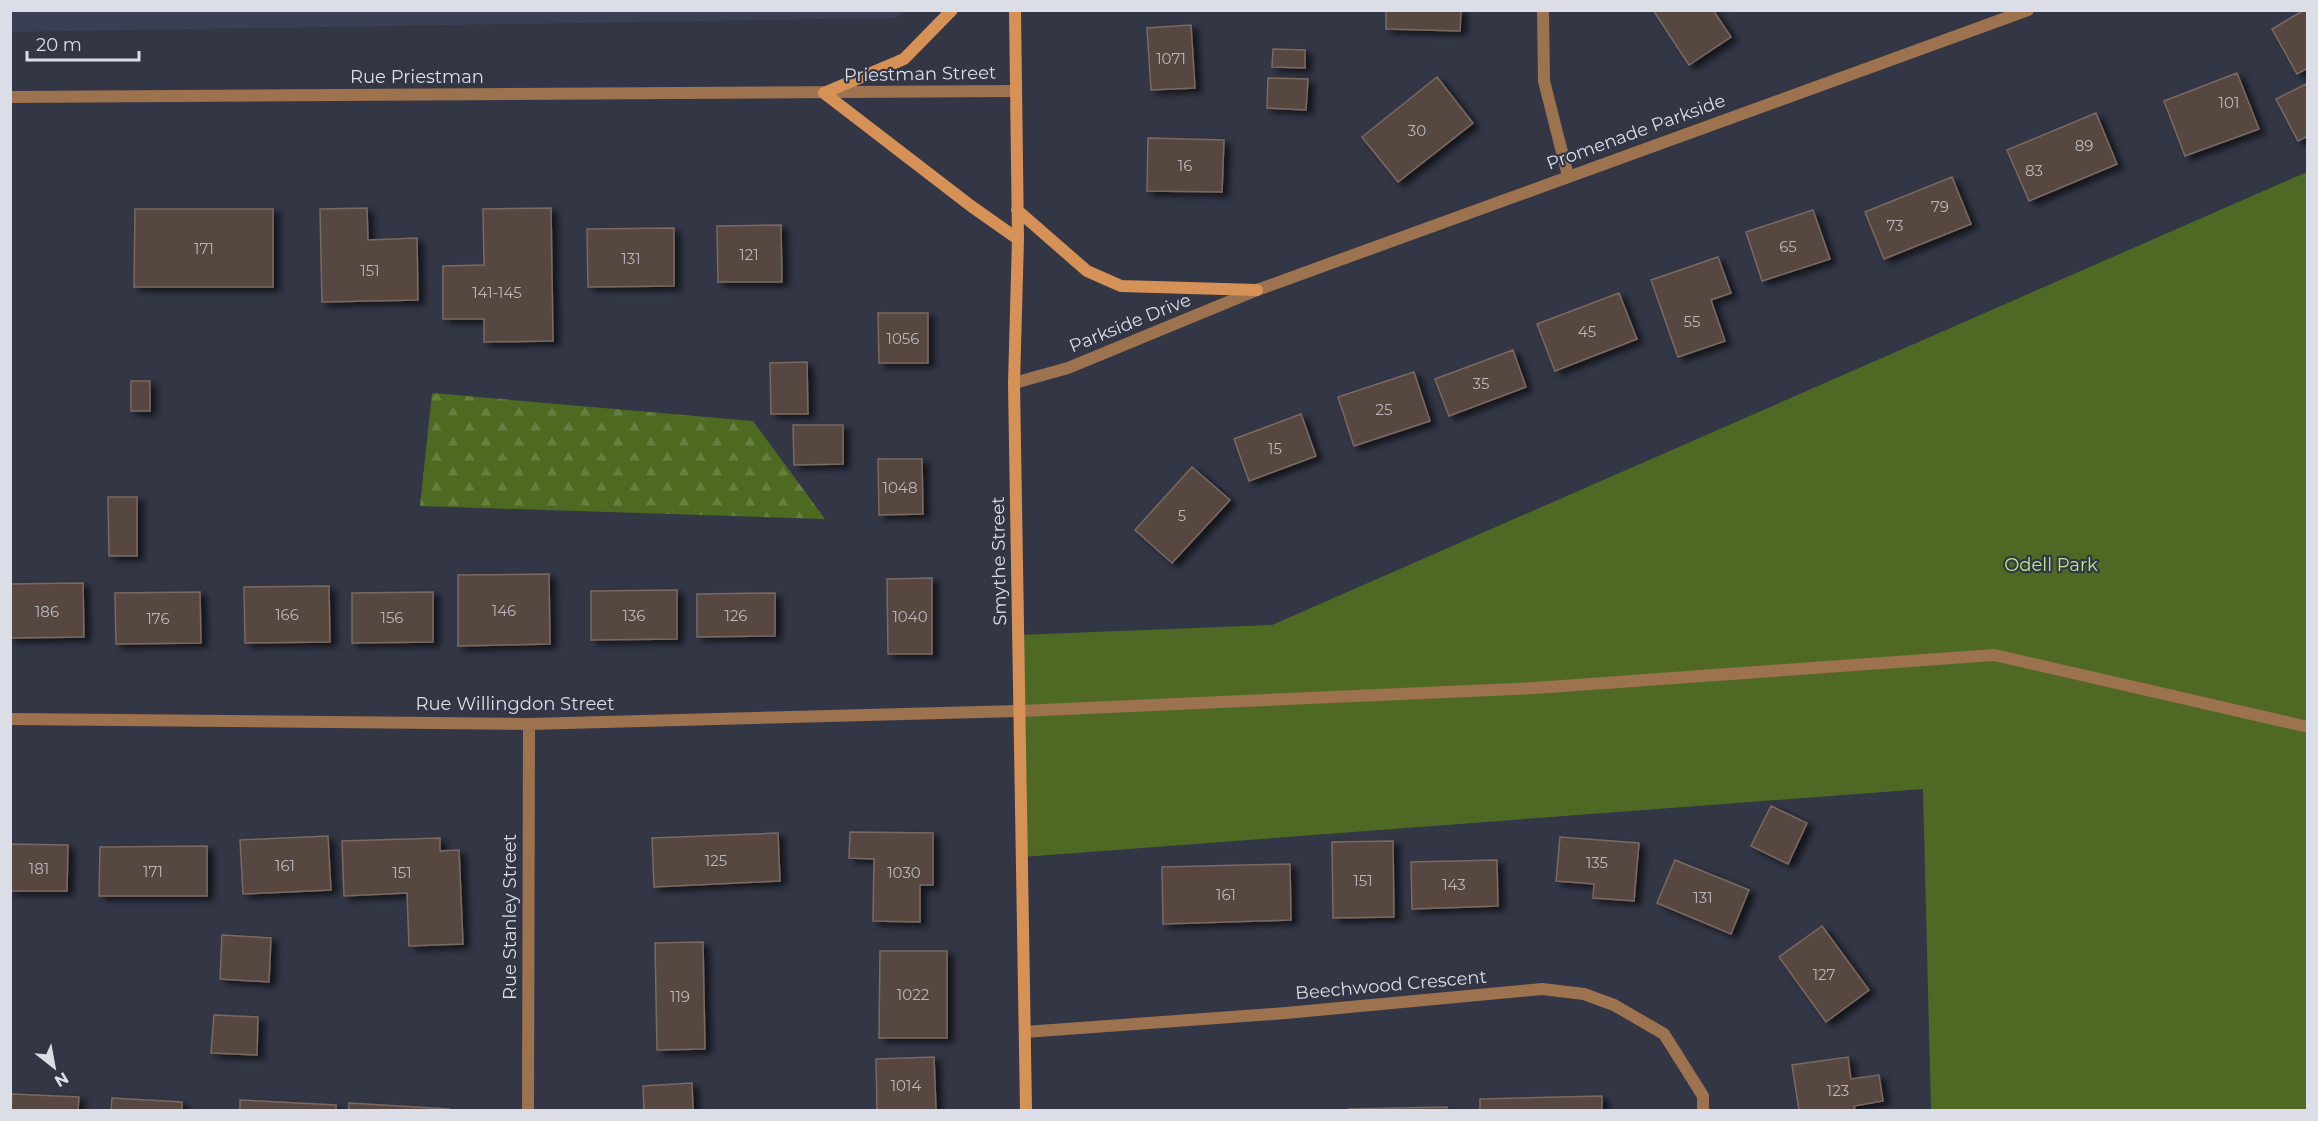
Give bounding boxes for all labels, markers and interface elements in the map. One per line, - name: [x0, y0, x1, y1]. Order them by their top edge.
- scale bar: [27, 24, 140, 62]
- text: 20 m: [36, 34, 82, 56]
- house number: 1071: [1156, 49, 1186, 68]
- street label: Priestman Street: [844, 62, 996, 86]
- street label: Rue Priestman: [350, 66, 484, 88]
- street label: Promenade Parkside: [1543, 89, 1729, 175]
- house number: 101: [2219, 93, 2239, 112]
- house number: 30: [1408, 121, 1426, 140]
- house number: 89: [2075, 136, 2093, 155]
- house number: 16: [1178, 156, 1192, 175]
- house number: 83: [2025, 161, 2043, 180]
- house number: 79: [1931, 197, 1949, 216]
- house number: 73: [1886, 216, 1904, 235]
- house number: 65: [1779, 237, 1797, 256]
- house number: 171: [194, 239, 214, 258]
- house number: 121: [739, 245, 759, 264]
- house number: 131: [621, 249, 641, 268]
- house number: 151: [360, 261, 380, 280]
- house number: 141-145: [472, 283, 522, 302]
- street label: Parkside Drive: [1066, 289, 1194, 357]
- house number: 55: [1684, 312, 1700, 331]
- house number: 45: [1578, 322, 1596, 341]
- house number: 1056: [887, 329, 919, 348]
- house number: 35: [1473, 374, 1489, 393]
- house number: 25: [1375, 400, 1393, 419]
- house number: 15: [1268, 439, 1282, 458]
- house number: 1048: [883, 478, 917, 497]
- street label: Smythe Street: [987, 496, 1011, 626]
- house number: 5: [1178, 506, 1186, 525]
- park label: Odell Park: [2004, 554, 2098, 576]
- house number: 146: [492, 601, 516, 620]
- house number: 186: [35, 602, 59, 621]
- house number: 166: [275, 605, 299, 624]
- house number: 136: [622, 606, 646, 625]
- house number: 126: [724, 606, 748, 625]
- house number: 1040: [892, 607, 928, 626]
- house number: 156: [380, 608, 404, 627]
- house number: 176: [146, 609, 170, 628]
- street label: Rue Willingdon Street: [415, 693, 615, 715]
- street label: Rue Stanley Street: [499, 834, 521, 1000]
- house number: 125: [705, 851, 727, 870]
- house number: 135: [1586, 853, 1608, 872]
- house number: 161: [275, 856, 295, 875]
- house number: 181: [29, 859, 49, 878]
- house number: 171: [143, 862, 163, 881]
- house number: 151: [392, 863, 412, 882]
- house number: 1030: [887, 863, 921, 882]
- house number: 151: [1353, 871, 1373, 890]
- house number: 143: [1442, 875, 1466, 894]
- house number: 161: [1216, 885, 1236, 904]
- house number: 131: [1693, 888, 1713, 907]
- house number: 127: [1813, 965, 1836, 984]
- street label: Beechwood Crescent: [1294, 966, 1488, 1004]
- house number: 1022: [897, 985, 929, 1004]
- house number: 119: [670, 987, 690, 1006]
- north arrow: [24, 1037, 84, 1097]
- text: N: [51, 1068, 72, 1091]
- house number: 1014: [891, 1076, 921, 1095]
- house number: 123: [1827, 1081, 1849, 1100]

